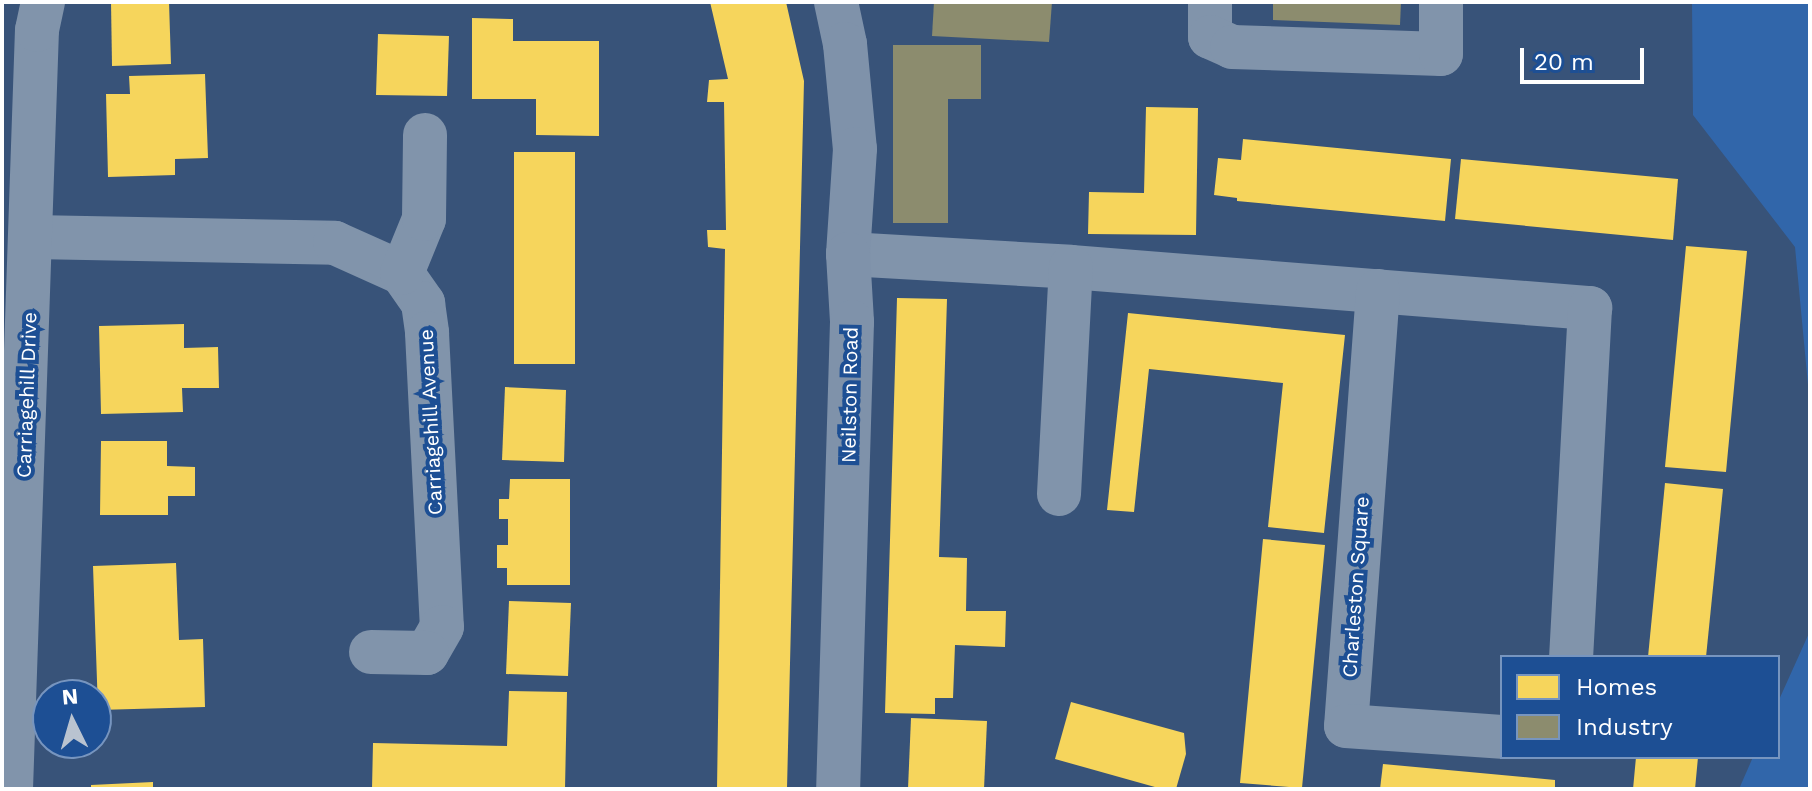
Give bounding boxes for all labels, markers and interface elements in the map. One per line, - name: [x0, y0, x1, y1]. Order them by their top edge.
- scale bar: [1524, 32, 1648, 82]
- text: 20 m: [1534, 48, 1594, 76]
- street label: Carriagehill Drive: [12, 311, 42, 479]
- street label: Neilston Road: [837, 327, 863, 463]
- street label: Carriagehill Avenue: [414, 328, 448, 516]
- street label: Charleston Square: [1338, 496, 1374, 678]
- legend: [1500, 655, 1780, 759]
- text: Homes: [1576, 673, 1657, 701]
- north arrow: [32, 679, 112, 759]
- text: N: [61, 683, 79, 710]
- text: Industry: [1576, 713, 1673, 741]

